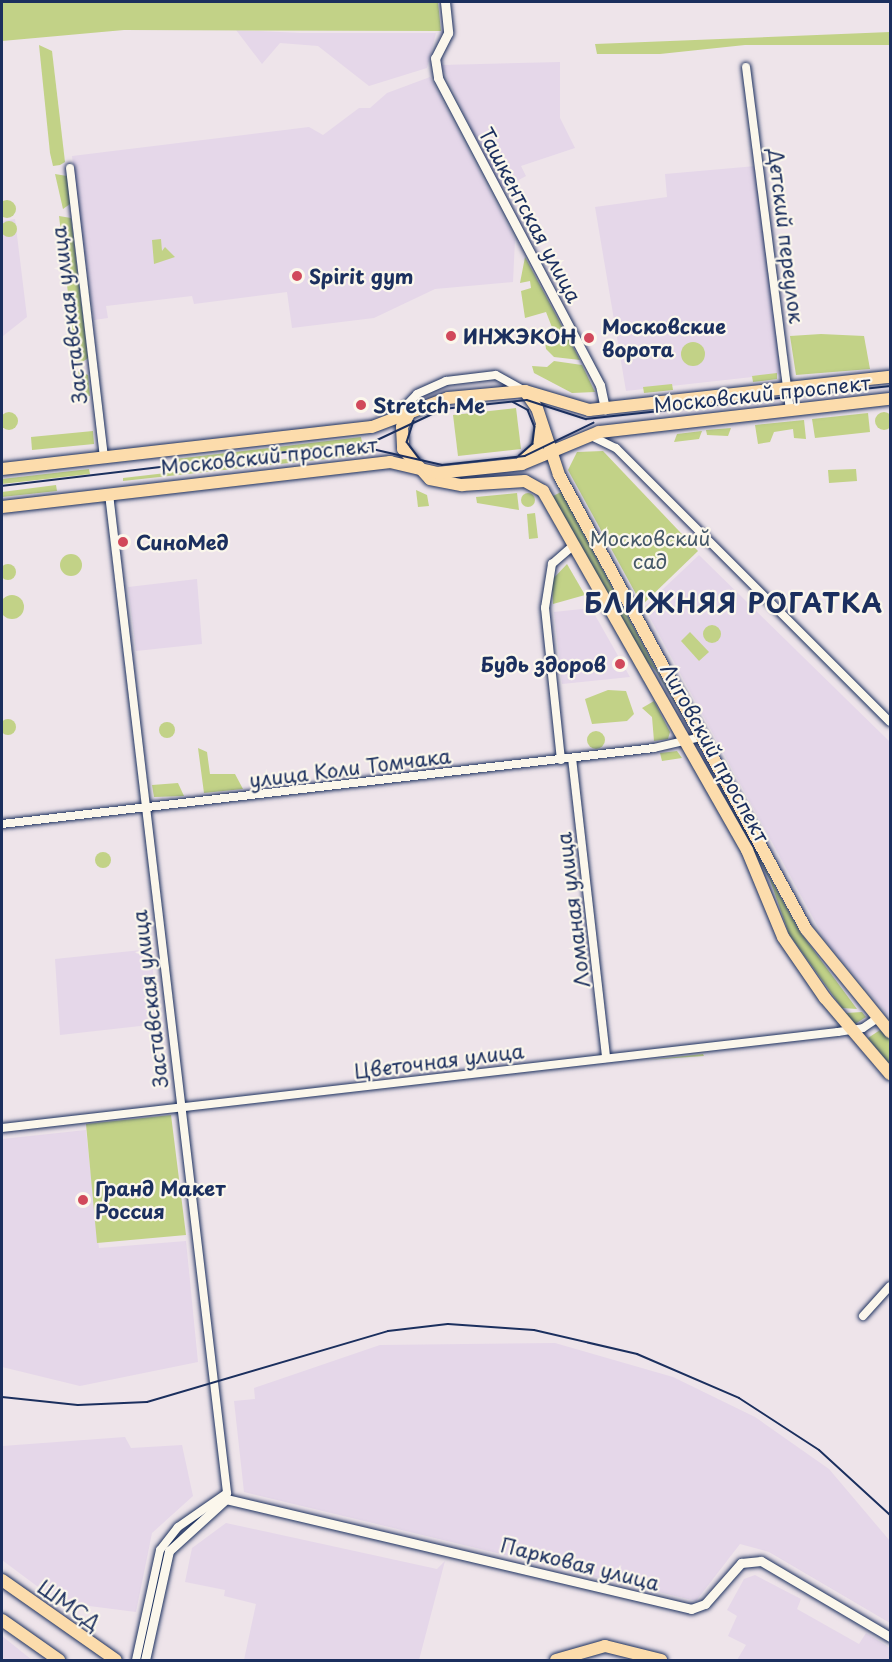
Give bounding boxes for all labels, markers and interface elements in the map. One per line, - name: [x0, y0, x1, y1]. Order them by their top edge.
- street label: Ташкентская улица: [473, 123, 587, 307]
- street label: Детский переулок: [763, 147, 809, 325]
- street label: Заставская улица: [46, 224, 92, 406]
- place label: Spirit gym: [309, 264, 414, 288]
- marker: Spirit gym: [290, 269, 304, 283]
- place label: Московские ворота: [602, 314, 726, 361]
- place label: ИНЖЭКОН: [463, 324, 577, 348]
- marker: ИНЖЭКОН: [444, 329, 458, 343]
- marker: Московские ворота: [580, 329, 598, 347]
- street label: Московский проспект: [652, 371, 872, 417]
- place label: Stretch Me: [373, 393, 486, 417]
- marker: Stretch Me: [354, 398, 368, 412]
- street label: Московский проспект: [159, 433, 379, 479]
- park label: Московский сад: [590, 526, 710, 573]
- place label: СиноМед: [136, 530, 229, 554]
- marker: СиноМед: [114, 533, 132, 551]
- district label: БЛИЖНЯЯ РОГАТКА: [586, 587, 882, 619]
- place label: Будь здоров: [480, 652, 606, 676]
- marker: Будь здоров: [611, 655, 629, 673]
- street label: Лиговский проспект: [656, 659, 774, 847]
- street label: улица Коли Томчака: [247, 744, 453, 792]
- street label: Ломаная улица: [551, 830, 595, 990]
- street label: Заставская улица: [127, 908, 173, 1090]
- street label: Цветочная улица: [352, 1039, 526, 1083]
- place label: Гранд Макет Россия: [95, 1176, 226, 1223]
- marker: Гранд Макет Россия: [76, 1193, 90, 1207]
- street label: Парковая улица: [498, 1533, 662, 1595]
- street label: ШМСД: [33, 1575, 105, 1635]

